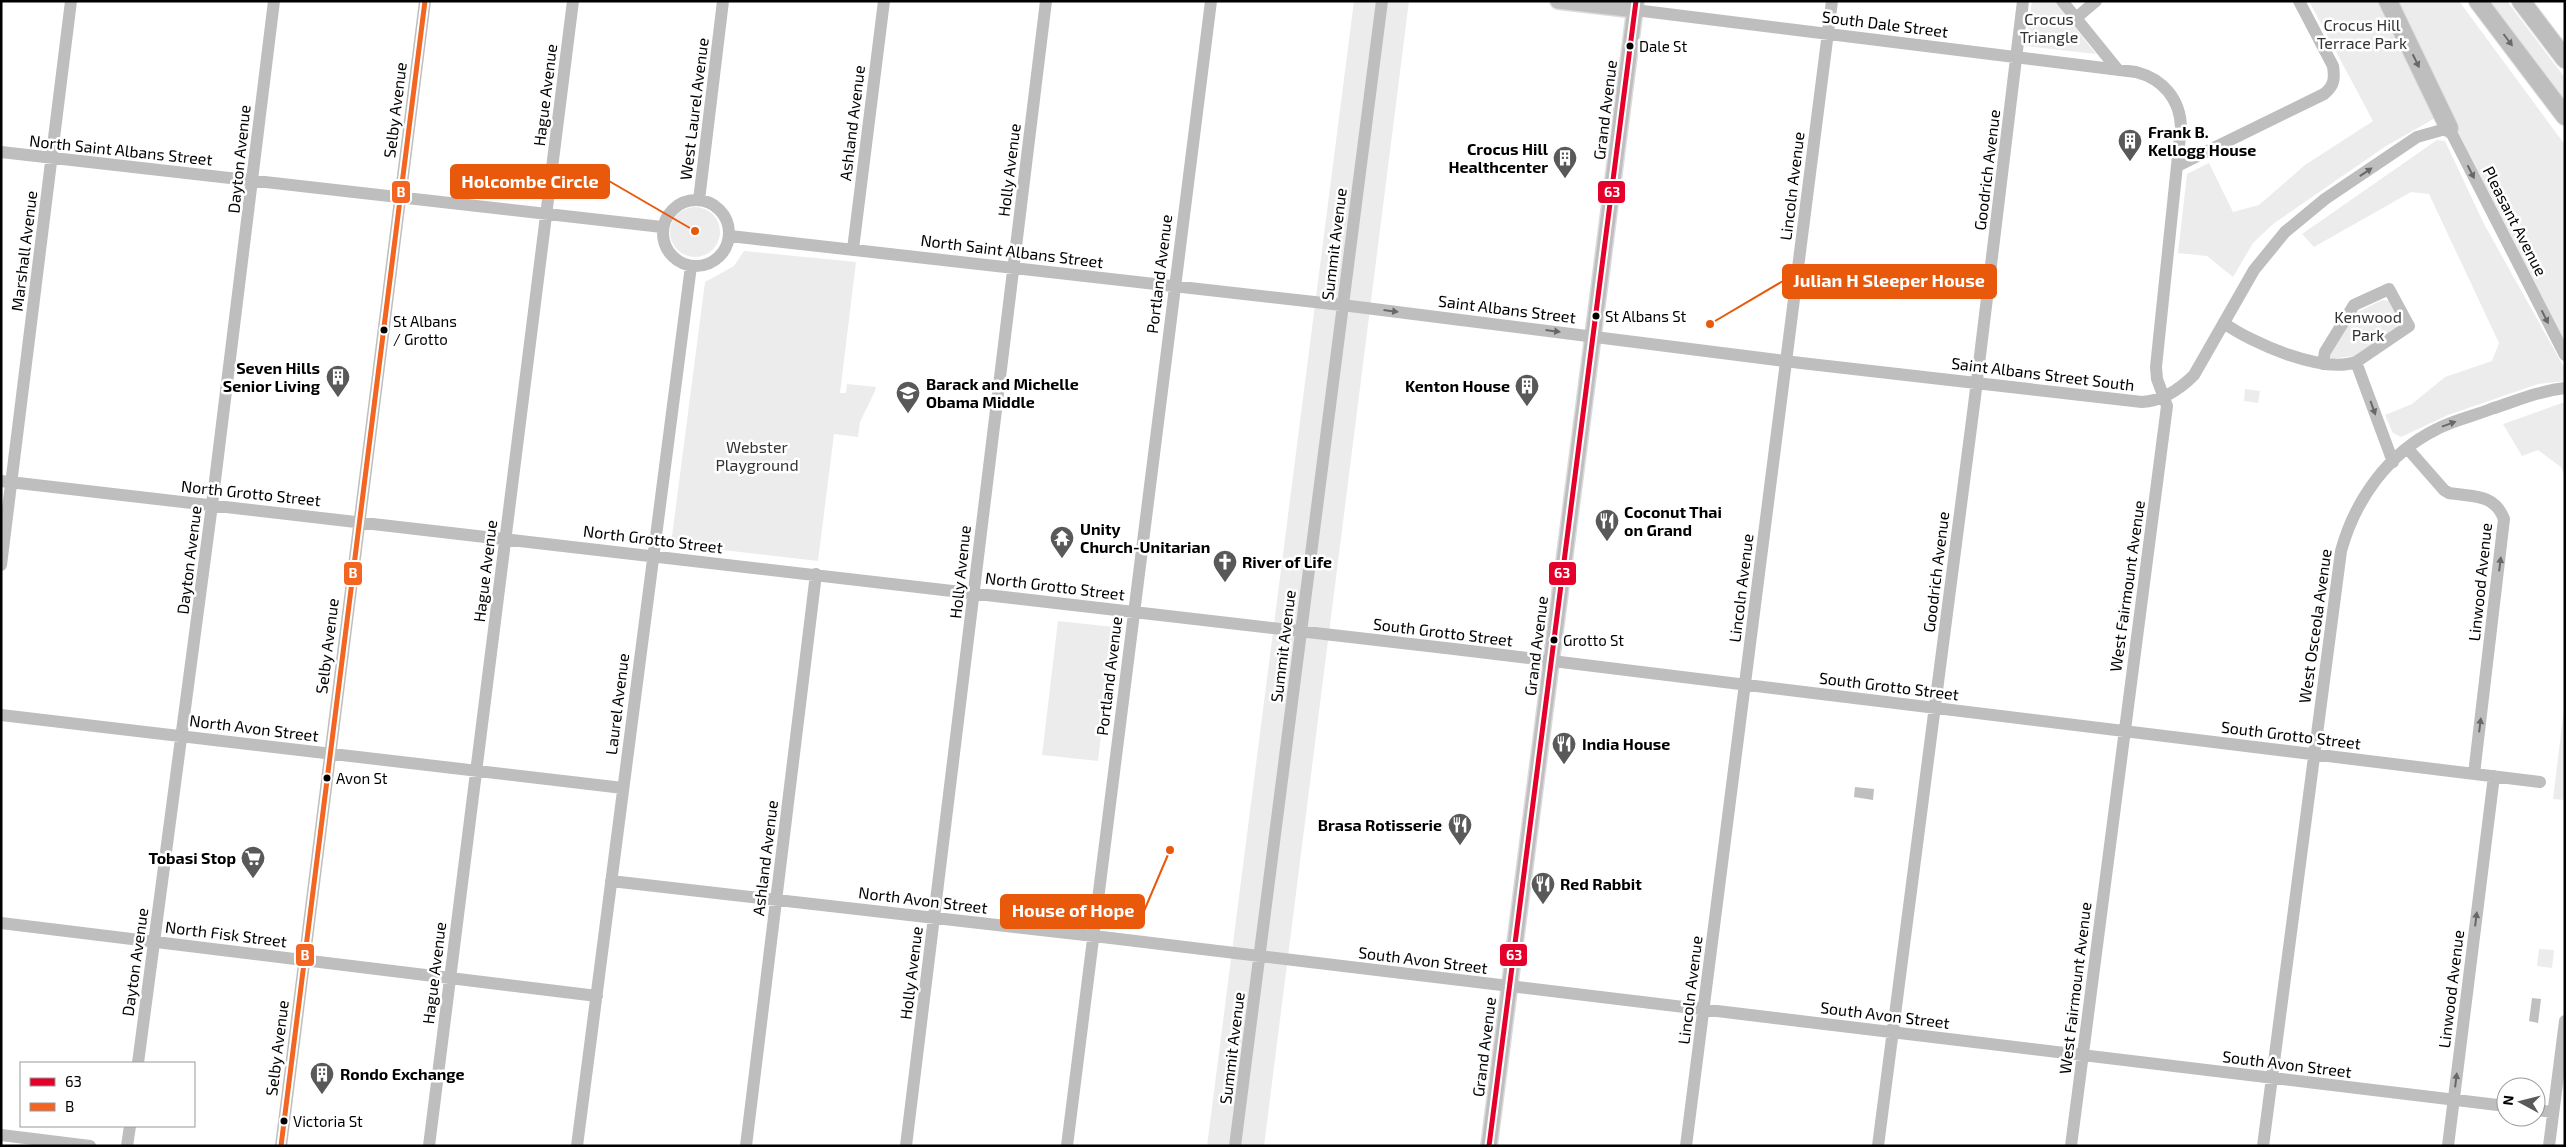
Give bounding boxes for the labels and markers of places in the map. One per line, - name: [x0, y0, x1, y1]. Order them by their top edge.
- place label: Dale St: [1639, 37, 1687, 55]
- marker: Dale St: [1625, 41, 1635, 51]
- place label: Frank B. Kellogg House: [2148, 122, 2256, 159]
- building icon: Frank B. Kellogg House: [2117, 128, 2143, 162]
- place label: Crocus Hill Healthcenter: [1448, 139, 1549, 176]
- building icon: Crocus Hill Healthcenter: [1552, 145, 1578, 179]
- callout: Holcombe Circle: [451, 165, 609, 198]
- callout: Julian H Sleeper House: [1783, 265, 1996, 298]
- place label: St Albans St: [1605, 307, 1687, 325]
- marker: St Albans St: [1591, 311, 1601, 321]
- place label: St Albans / Grotto: [393, 312, 457, 348]
- marker: St Albans / Grotto: [379, 325, 389, 335]
- place label: Seven Hills Senior Living: [223, 358, 321, 395]
- building icon: Seven Hills Senior Living: [325, 364, 351, 398]
- building icon: Kenton House: [1514, 373, 1540, 407]
- place label: Barack and Michelle Obama Middle: [926, 374, 1079, 411]
- place label: Kenton House: [1405, 376, 1510, 395]
- school or university icon: Barack and Michelle Obama Middle: [895, 380, 921, 414]
- place label: Coconut Thai on Grand: [1624, 502, 1722, 539]
- restaurant icon: Coconut Thai on Grand: [1594, 508, 1620, 542]
- place label: Unity Church-Unitarian: [1080, 519, 1210, 556]
- temple icon: Unity Church-Unitarian: [1049, 525, 1075, 559]
- church icon: River of Life: [1212, 549, 1238, 583]
- place label: River of Life: [1242, 552, 1332, 571]
- place label: Grotto St: [1563, 631, 1624, 649]
- marker: Grotto St: [1549, 635, 1559, 645]
- restaurant icon: India House: [1551, 731, 1577, 765]
- place label: India House: [1582, 734, 1670, 753]
- place label: Avon St: [336, 769, 388, 787]
- marker: Avon St: [322, 773, 332, 783]
- restaurant icon: Brasa Rotisserie: [1447, 812, 1473, 846]
- place label: Brasa Rotisserie: [1318, 815, 1442, 834]
- supermarket icon: Tobasi Stop: [240, 845, 266, 879]
- place label: Tobasi Stop: [149, 848, 236, 867]
- restaurant icon: Red Rabbit: [1530, 871, 1556, 905]
- place label: Red Rabbit: [1560, 874, 1642, 893]
- callout: House of Hope: [1001, 895, 1144, 928]
- building icon: Rondo Exchange: [309, 1061, 335, 1095]
- place label: Rondo Exchange: [340, 1064, 465, 1083]
- place label: Victoria St: [293, 1112, 363, 1130]
- marker: Victoria St: [279, 1116, 289, 1126]

